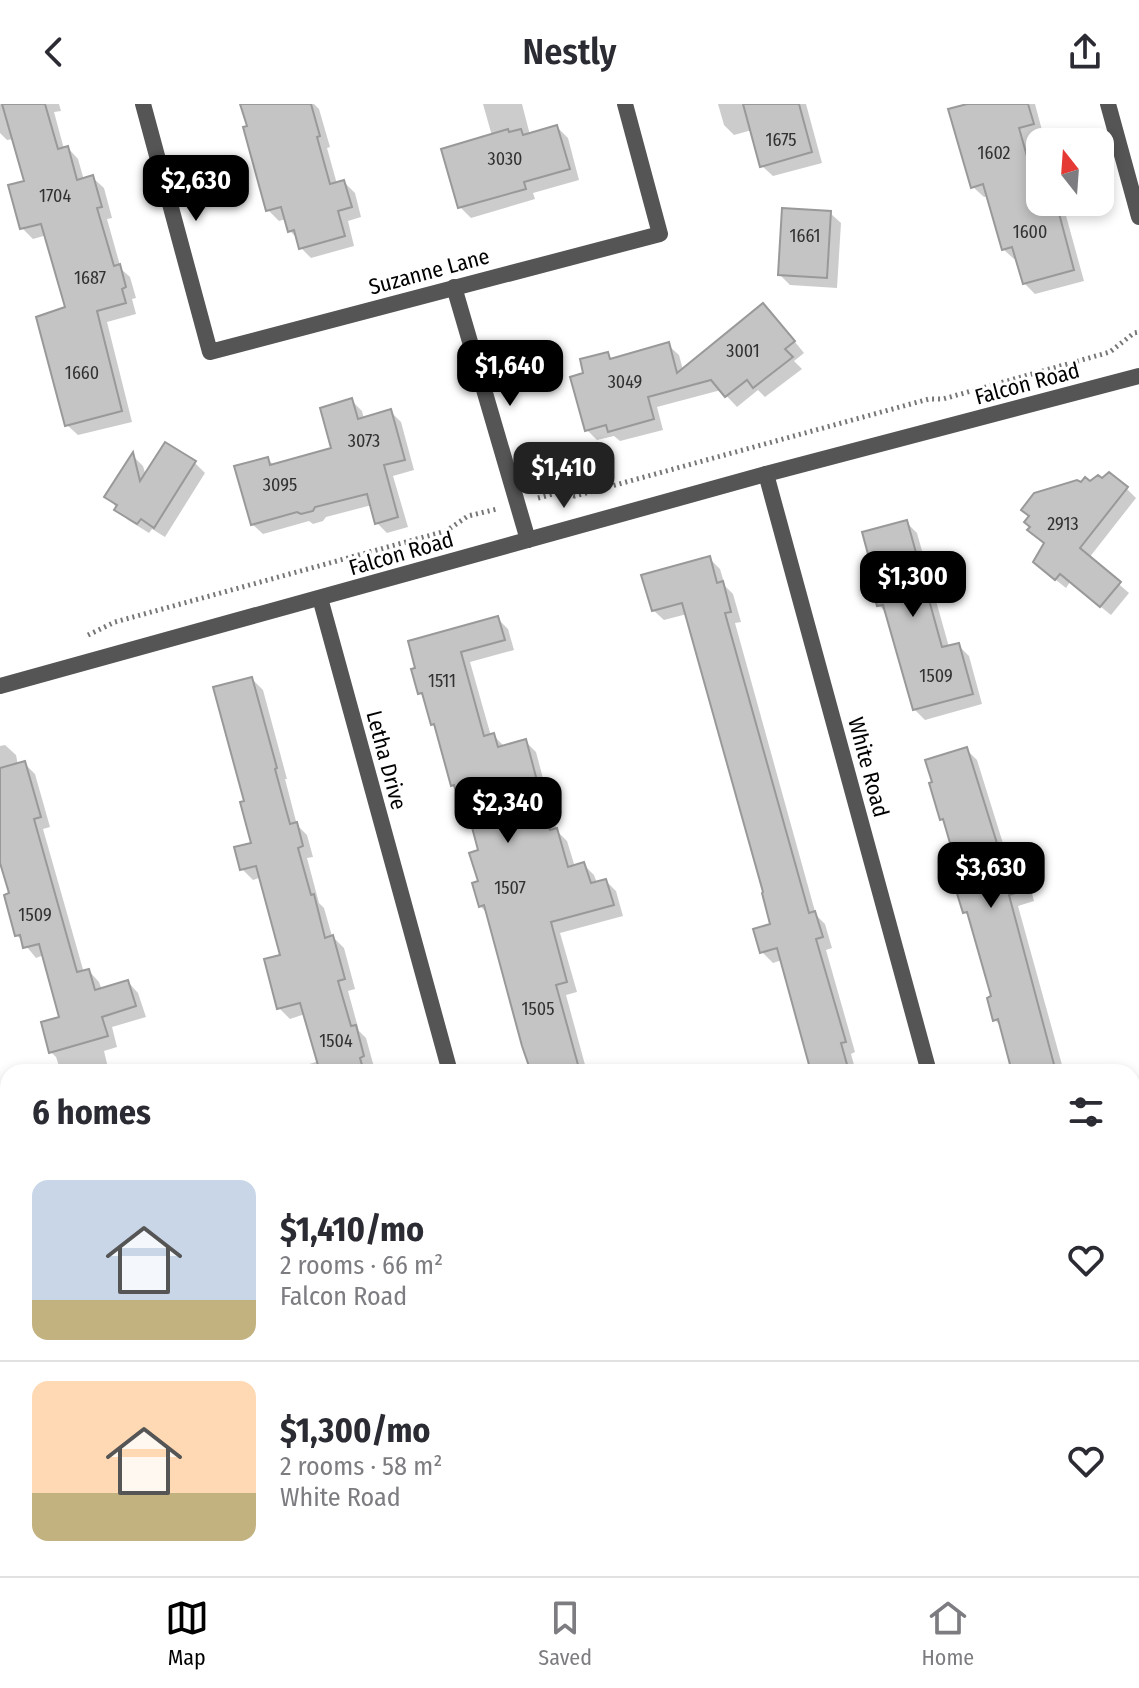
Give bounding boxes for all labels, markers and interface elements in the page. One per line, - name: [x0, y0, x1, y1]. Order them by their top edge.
- icon: back: [32, 30, 76, 74]
- text: Nestly: [523, 30, 616, 74]
- icon: share: [1063, 30, 1107, 74]
- north arrow: [1026, 128, 1114, 216]
- map controls: [1026, 128, 1114, 216]
- house number: 1675: [766, 129, 796, 151]
- house number: 1602: [977, 142, 1011, 164]
- house number: 3030: [488, 148, 522, 170]
- pin: $2,630: [131, 155, 261, 223]
- text: $2,630: [161, 165, 231, 196]
- house number: 1704: [39, 185, 71, 207]
- house number: 1600: [1013, 221, 1047, 243]
- house number: 1661: [789, 225, 821, 247]
- street label: Suzanne Lane: [366, 242, 492, 301]
- house number: 1687: [74, 267, 106, 289]
- pin: $1,640: [445, 340, 575, 408]
- house number: 3001: [726, 340, 760, 362]
- text: $1,640: [475, 350, 545, 381]
- street label: Falcon Road: [972, 357, 1083, 410]
- house number: 1660: [65, 362, 99, 384]
- house number: 3049: [608, 371, 642, 393]
- house number: 3073: [348, 430, 380, 452]
- pin: $1,410: [499, 442, 629, 510]
- text: $1,410: [531, 452, 597, 483]
- house number: 3095: [263, 474, 297, 496]
- house number: 2913: [1047, 513, 1079, 535]
- street label: Falcon Road: [346, 526, 457, 581]
- pin: $1,300: [848, 551, 978, 619]
- text: $1,300: [878, 561, 948, 592]
- house number: 1509: [919, 665, 953, 687]
- house number: 1511: [428, 670, 456, 692]
- street label: Letha Drive: [360, 708, 413, 813]
- street label: White Road: [842, 714, 895, 820]
- pin: $2,340: [443, 777, 573, 845]
- text: $2,340: [473, 787, 543, 818]
- pin: $3,630: [926, 842, 1056, 910]
- text: $3,630: [956, 852, 1026, 883]
- house number: 1507: [494, 877, 526, 899]
- house number: 1509: [18, 904, 52, 926]
- house number: 1505: [522, 998, 554, 1020]
- house number: 1504: [319, 1030, 353, 1052]
- icon: filters: [1064, 1090, 1108, 1134]
- text: 6 homes: [32, 1092, 151, 1133]
- text: $1,410/mo: [280, 1209, 424, 1250]
- icon: home: [96, 1212, 192, 1308]
- icon: heart: [1064, 1238, 1108, 1282]
- text: 2 rooms · 66 m²: [280, 1250, 443, 1281]
- text: Falcon Road: [280, 1281, 407, 1312]
- text: $1,300/mo: [280, 1410, 431, 1451]
- icon: home: [96, 1413, 192, 1509]
- icon: heart: [1064, 1439, 1108, 1483]
- text: 2 rooms · 58 m²: [280, 1451, 442, 1482]
- text: White Road: [280, 1482, 401, 1513]
- tab: Map: [165, 1596, 209, 1671]
- tab: Saved: [538, 1596, 592, 1671]
- tab: Home: [922, 1596, 974, 1671]

